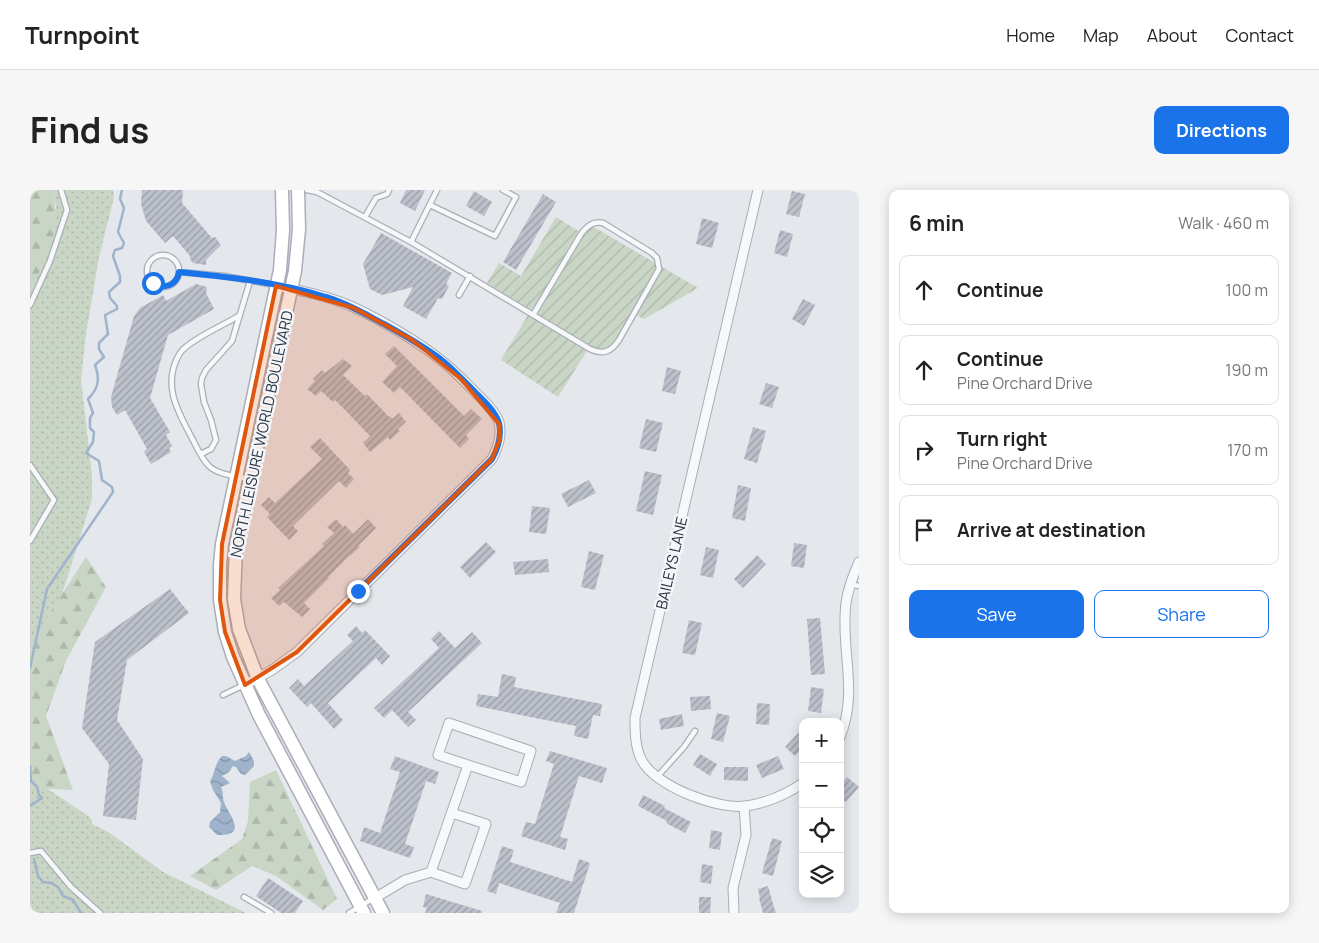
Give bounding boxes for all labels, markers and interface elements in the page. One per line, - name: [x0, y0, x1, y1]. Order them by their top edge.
- text: Turnpoint: [25, 18, 140, 51]
- text: Home: [1006, 23, 1055, 47]
- text: Map: [1083, 23, 1119, 47]
- text: About: [1147, 23, 1197, 47]
- text: Contact: [1225, 23, 1294, 47]
- text: Find us: [30, 106, 149, 154]
- button: Directions: [1154, 106, 1289, 154]
- text: 6 min: [909, 209, 964, 237]
- text: Walk · 460 m: [1178, 212, 1269, 234]
- route start: [142, 272, 165, 295]
- icon: ahead: [910, 276, 938, 304]
- text: Continue: [957, 277, 1043, 303]
- text: 100 m: [1225, 279, 1268, 301]
- street label: NORTH LEISURE WORLD BOULEVARD: [225, 309, 298, 559]
- text: Continue: [957, 346, 1043, 372]
- icon: ahead: [910, 356, 938, 384]
- text: 190 m: [1225, 359, 1268, 381]
- text: Pine Orchard Drive: [957, 372, 1093, 394]
- text: Turn right: [957, 426, 1047, 452]
- icon: right: [910, 436, 938, 464]
- text: 170 m: [1227, 439, 1268, 461]
- text: Pine Orchard Drive: [957, 452, 1093, 474]
- street label: BAILEYS LANE: [651, 514, 692, 611]
- icon: arrive: [910, 516, 938, 544]
- text: Arrive at destination: [957, 517, 1146, 543]
- route end: [347, 580, 370, 603]
- button: Save: [909, 590, 1084, 638]
- button: Share: [1094, 590, 1269, 638]
- map controls: [799, 718, 844, 898]
- button: +: [799, 718, 844, 763]
- button: −: [799, 763, 844, 808]
- button: locate: [799, 808, 844, 853]
- button: layers: [799, 853, 844, 898]

